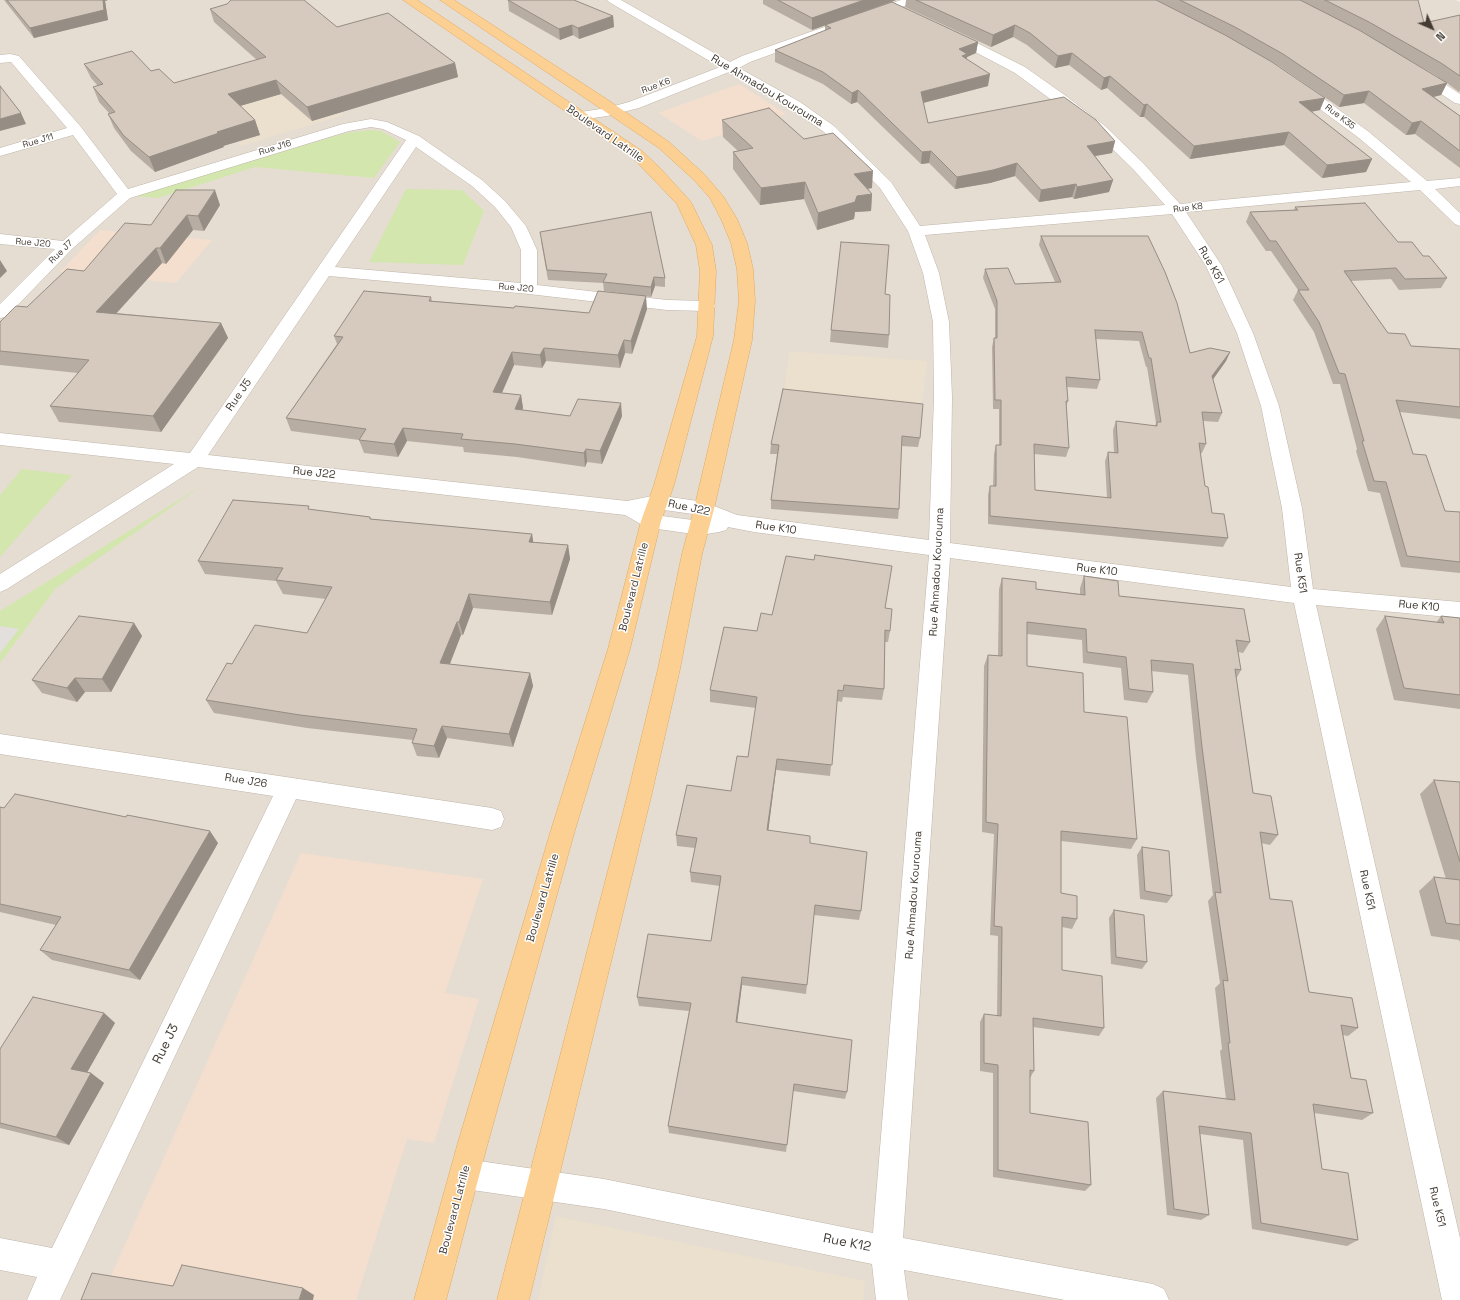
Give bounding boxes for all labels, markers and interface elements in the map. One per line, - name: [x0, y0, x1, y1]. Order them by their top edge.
- north arrow: [1412, 8, 1452, 48]
- text: N: [1433, 29, 1448, 44]
- street label: Rue Ahmadou Kourouma: [708, 52, 826, 130]
- street label: Rue K6: [640, 76, 672, 96]
- street label: Boulevard Latrille: [564, 102, 646, 166]
- street label: Rue K35: [1323, 102, 1357, 132]
- street label: Rue J11: [21, 131, 55, 151]
- street label: Rue J16: [257, 138, 293, 158]
- street label: Rue K8: [1172, 201, 1204, 215]
- street label: Rue J20: [15, 236, 51, 250]
- street label: Rue J7: [47, 238, 75, 266]
- street label: Rue K51: [1195, 244, 1227, 286]
- street label: Rue J20: [498, 281, 534, 295]
- street label: Rue J5: [223, 376, 255, 414]
- street label: Rue J22: [292, 464, 336, 482]
- street label: Rue J22: [667, 497, 711, 519]
- street label: Rue Ahmadou Kourouma: [927, 507, 947, 637]
- street label: Rue K10: [755, 519, 797, 537]
- street label: Boulevard Latrille: [617, 541, 651, 633]
- street label: Rue K51: [1291, 552, 1309, 594]
- street label: Rue K10: [1076, 561, 1118, 579]
- street label: Rue K10: [1398, 598, 1440, 614]
- street label: Rue J26: [224, 771, 268, 791]
- street label: Rue Ahmadou Kourouma: [903, 830, 925, 960]
- street label: Boulevard Latrille: [524, 852, 562, 944]
- street label: Rue K51: [1356, 869, 1378, 911]
- street label: Rue J3: [150, 1021, 182, 1067]
- street label: Boulevard Latrille: [437, 1164, 473, 1256]
- street label: Rue K51: [1426, 1186, 1448, 1228]
- street label: Rue K12: [822, 1231, 872, 1255]

